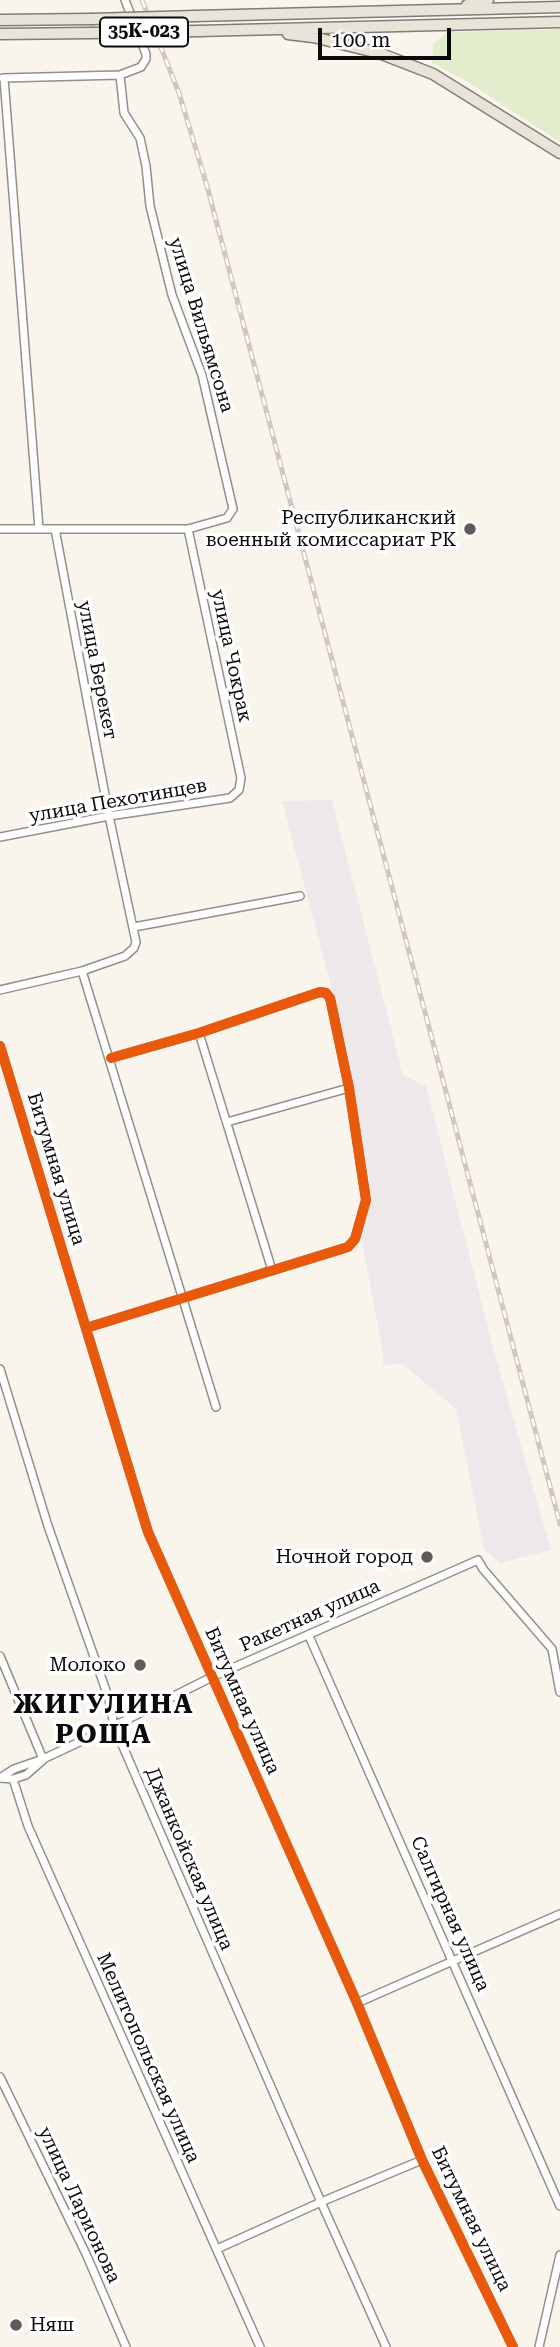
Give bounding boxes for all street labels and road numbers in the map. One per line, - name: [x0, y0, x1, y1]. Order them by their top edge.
- road number: 35К-023: [100, 17, 188, 46]
- street label: улица Вильямсона: [164, 235, 238, 415]
- street label: улица Чокрак: [206, 587, 256, 725]
- street label: улица Берекет: [72, 599, 122, 741]
- street label: улица Пехотинцев: [27, 774, 209, 828]
- street label: Битумная улица: [22, 1090, 90, 1248]
- street label: Ракетная улица: [236, 1575, 384, 1657]
- street label: Битумная улица: [199, 1624, 285, 1778]
- street label: Джанкойская улица: [140, 1764, 238, 1954]
- street label: Салгирная улица: [406, 1833, 494, 1995]
- street label: Мелитопольская улица: [91, 1949, 205, 2167]
- street label: улица Ларионова: [33, 2123, 125, 2287]
- street label: Битумная улица: [426, 2143, 516, 2295]

